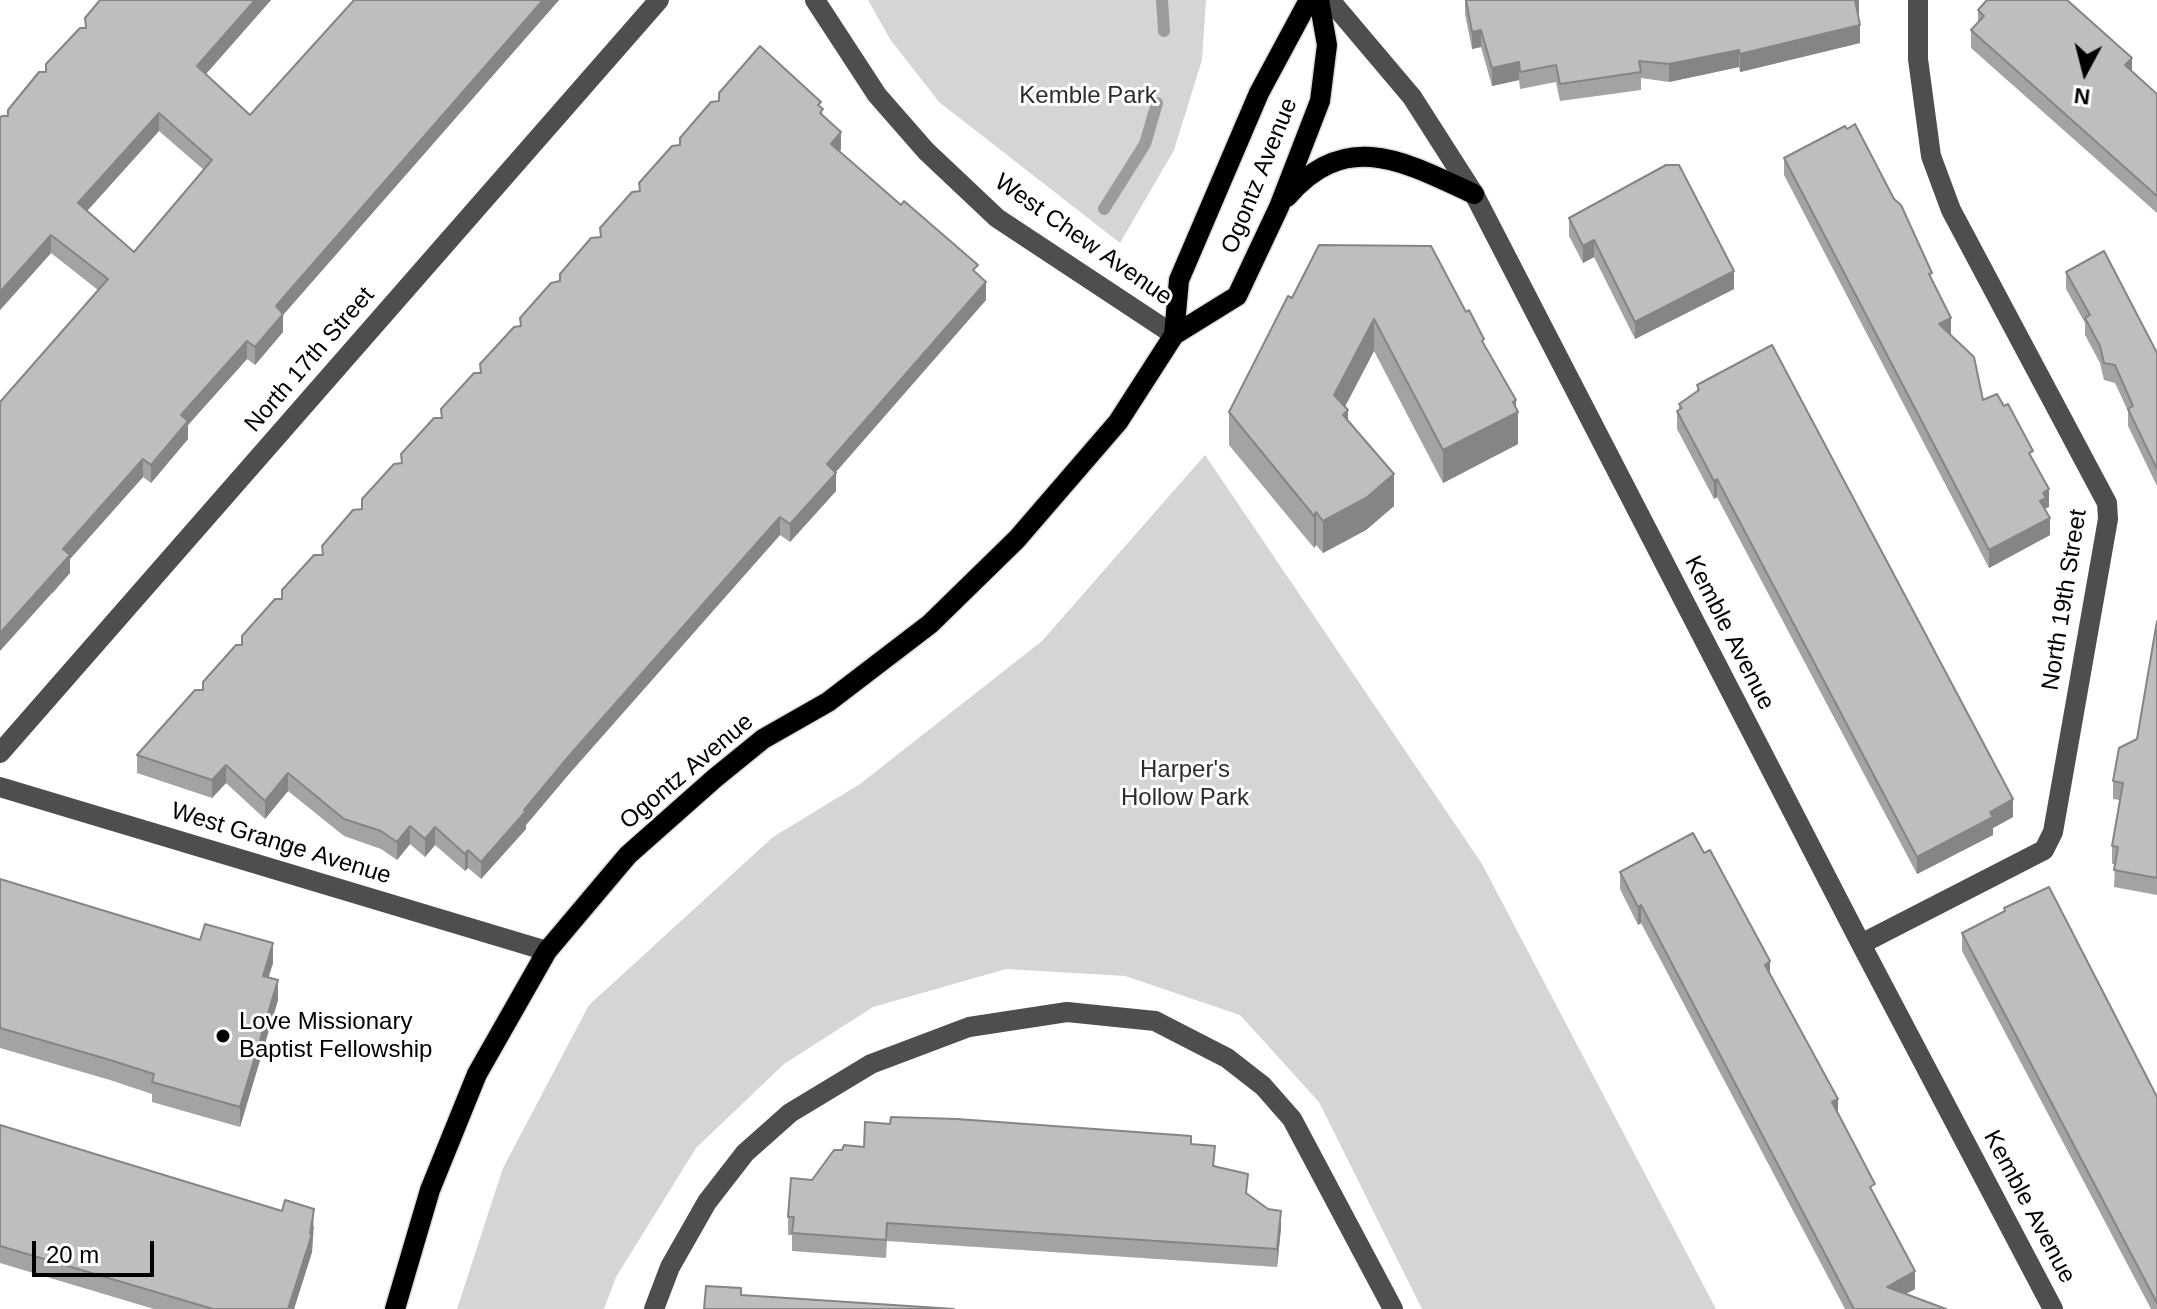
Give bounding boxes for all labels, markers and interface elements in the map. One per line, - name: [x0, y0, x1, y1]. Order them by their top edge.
- north arrow: [2045, 32, 2125, 112]
- park label: Kemble Park: [1019, 82, 1157, 110]
- text: N: [2073, 83, 2091, 110]
- street label: Ogontz Avenue: [1216, 94, 1304, 258]
- street label: West Chew Avenue: [989, 168, 1177, 312]
- street label: North 17th Street: [239, 282, 381, 438]
- street label: North 19th Street: [2036, 507, 2094, 693]
- street label: Kemble Avenue: [1678, 551, 1780, 715]
- street label: Ogontz Avenue: [615, 708, 759, 836]
- park label: Harper's Hollow Park: [1121, 756, 1249, 812]
- street label: West Grange Avenue: [167, 797, 395, 891]
- place label: Love Missionary Baptist Fellowship: [239, 1008, 432, 1064]
- marker: Love Missionary Baptist Fellowship: [214, 1027, 232, 1045]
- street label: Kemble Avenue: [1977, 1126, 2081, 1288]
- scale bar: [36, 1225, 158, 1275]
- text: 20 m: [46, 1241, 99, 1268]

